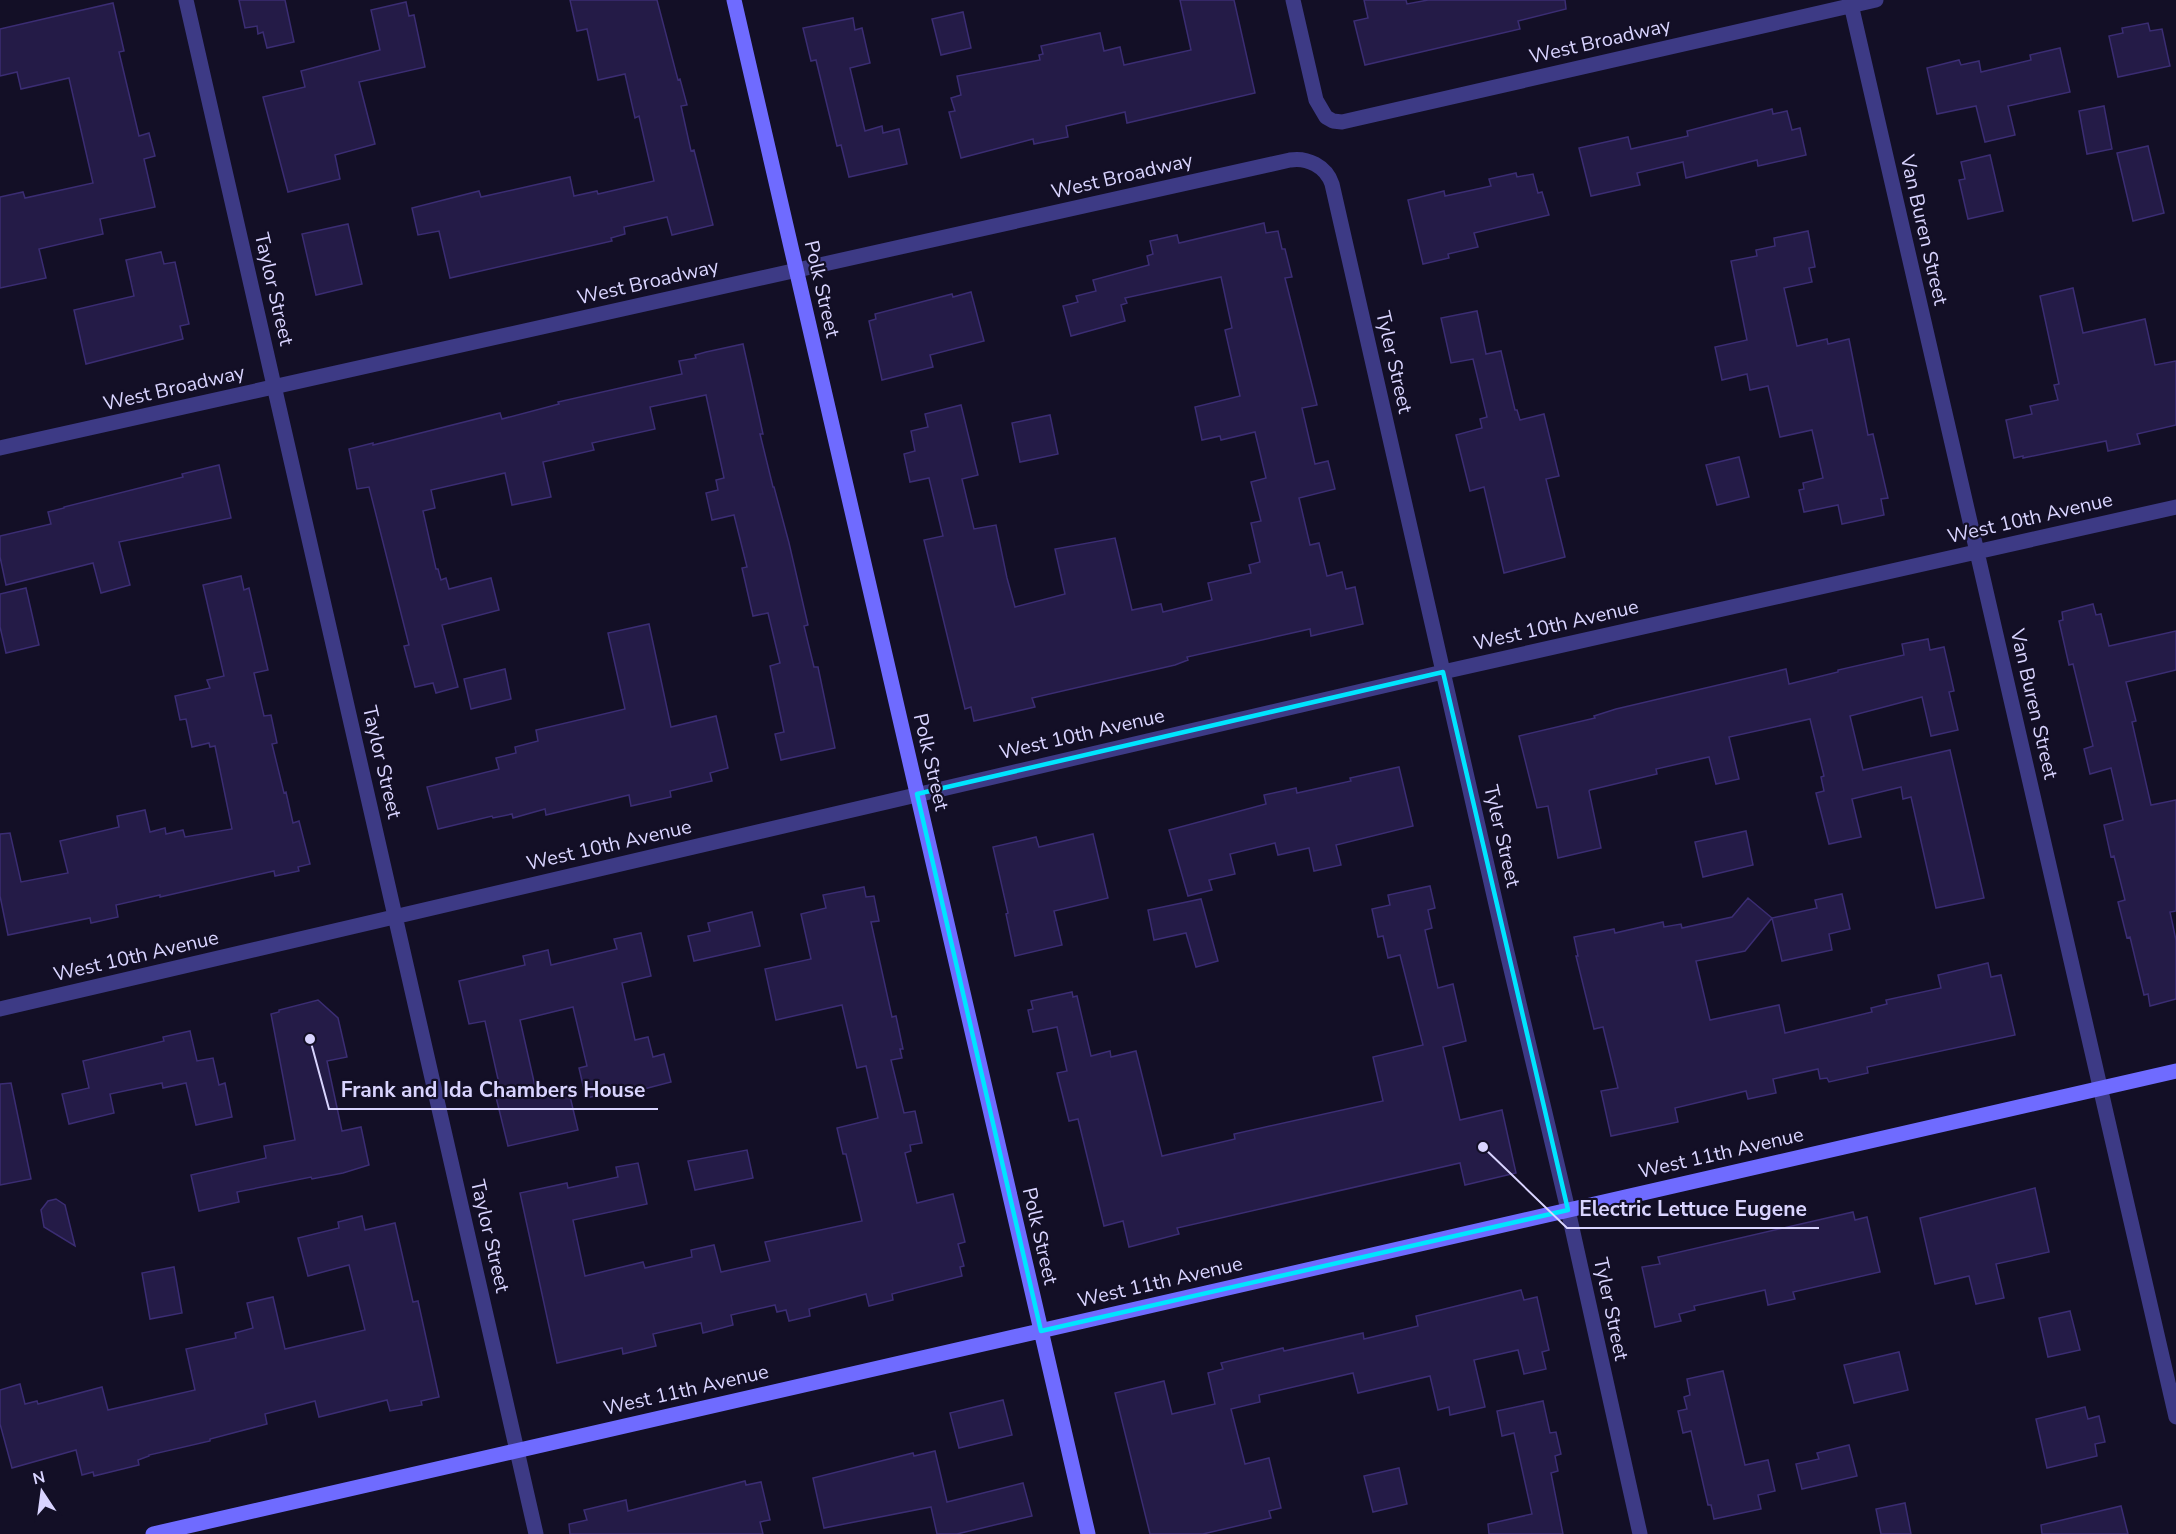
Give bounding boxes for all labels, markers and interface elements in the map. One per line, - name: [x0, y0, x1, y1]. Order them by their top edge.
- street label: West Broadway: [1527, 11, 1674, 70]
- street label: West Broadway: [1049, 146, 1196, 205]
- street label: Van Buren Street: [1893, 151, 1955, 309]
- street label: Taylor Street: [248, 230, 300, 349]
- street label: Polk Street: [798, 238, 847, 341]
- street label: West Broadway: [575, 252, 722, 311]
- street label: Tyler Street: [1369, 308, 1419, 417]
- street label: West Broadway: [101, 358, 248, 417]
- street label: West 10th Avenue: [1945, 486, 2115, 550]
- street label: West 10th Avenue: [1471, 593, 1641, 657]
- street label: Van Buren Street: [2003, 625, 2065, 783]
- street label: West 10th Avenue: [997, 702, 1167, 766]
- street label: Taylor Street: [356, 703, 408, 822]
- street label: Polk Street: [907, 711, 956, 814]
- street label: Tyler Street: [1477, 782, 1527, 891]
- street label: West 10th Avenue: [524, 813, 694, 877]
- street label: West 10th Avenue: [51, 924, 221, 988]
- callout: Frank and Ida Chambers House: [329, 1070, 658, 1109]
- text: Frank and Ida Chambers House: [341, 1076, 645, 1104]
- street label: West 11th Avenue: [1636, 1121, 1806, 1185]
- street label: Taylor Street: [464, 1177, 516, 1296]
- street label: Polk Street: [1016, 1185, 1065, 1288]
- callout: Electric Lettuce Eugene: [1567, 1189, 1819, 1228]
- text: Electric Lettuce Eugene: [1579, 1195, 1807, 1223]
- street label: West 11th Avenue: [1075, 1250, 1245, 1314]
- street label: Tyler Street: [1587, 1255, 1635, 1364]
- street label: West 11th Avenue: [601, 1358, 771, 1422]
- north arrow: [12, 1462, 72, 1522]
- text: N: [31, 1466, 47, 1490]

